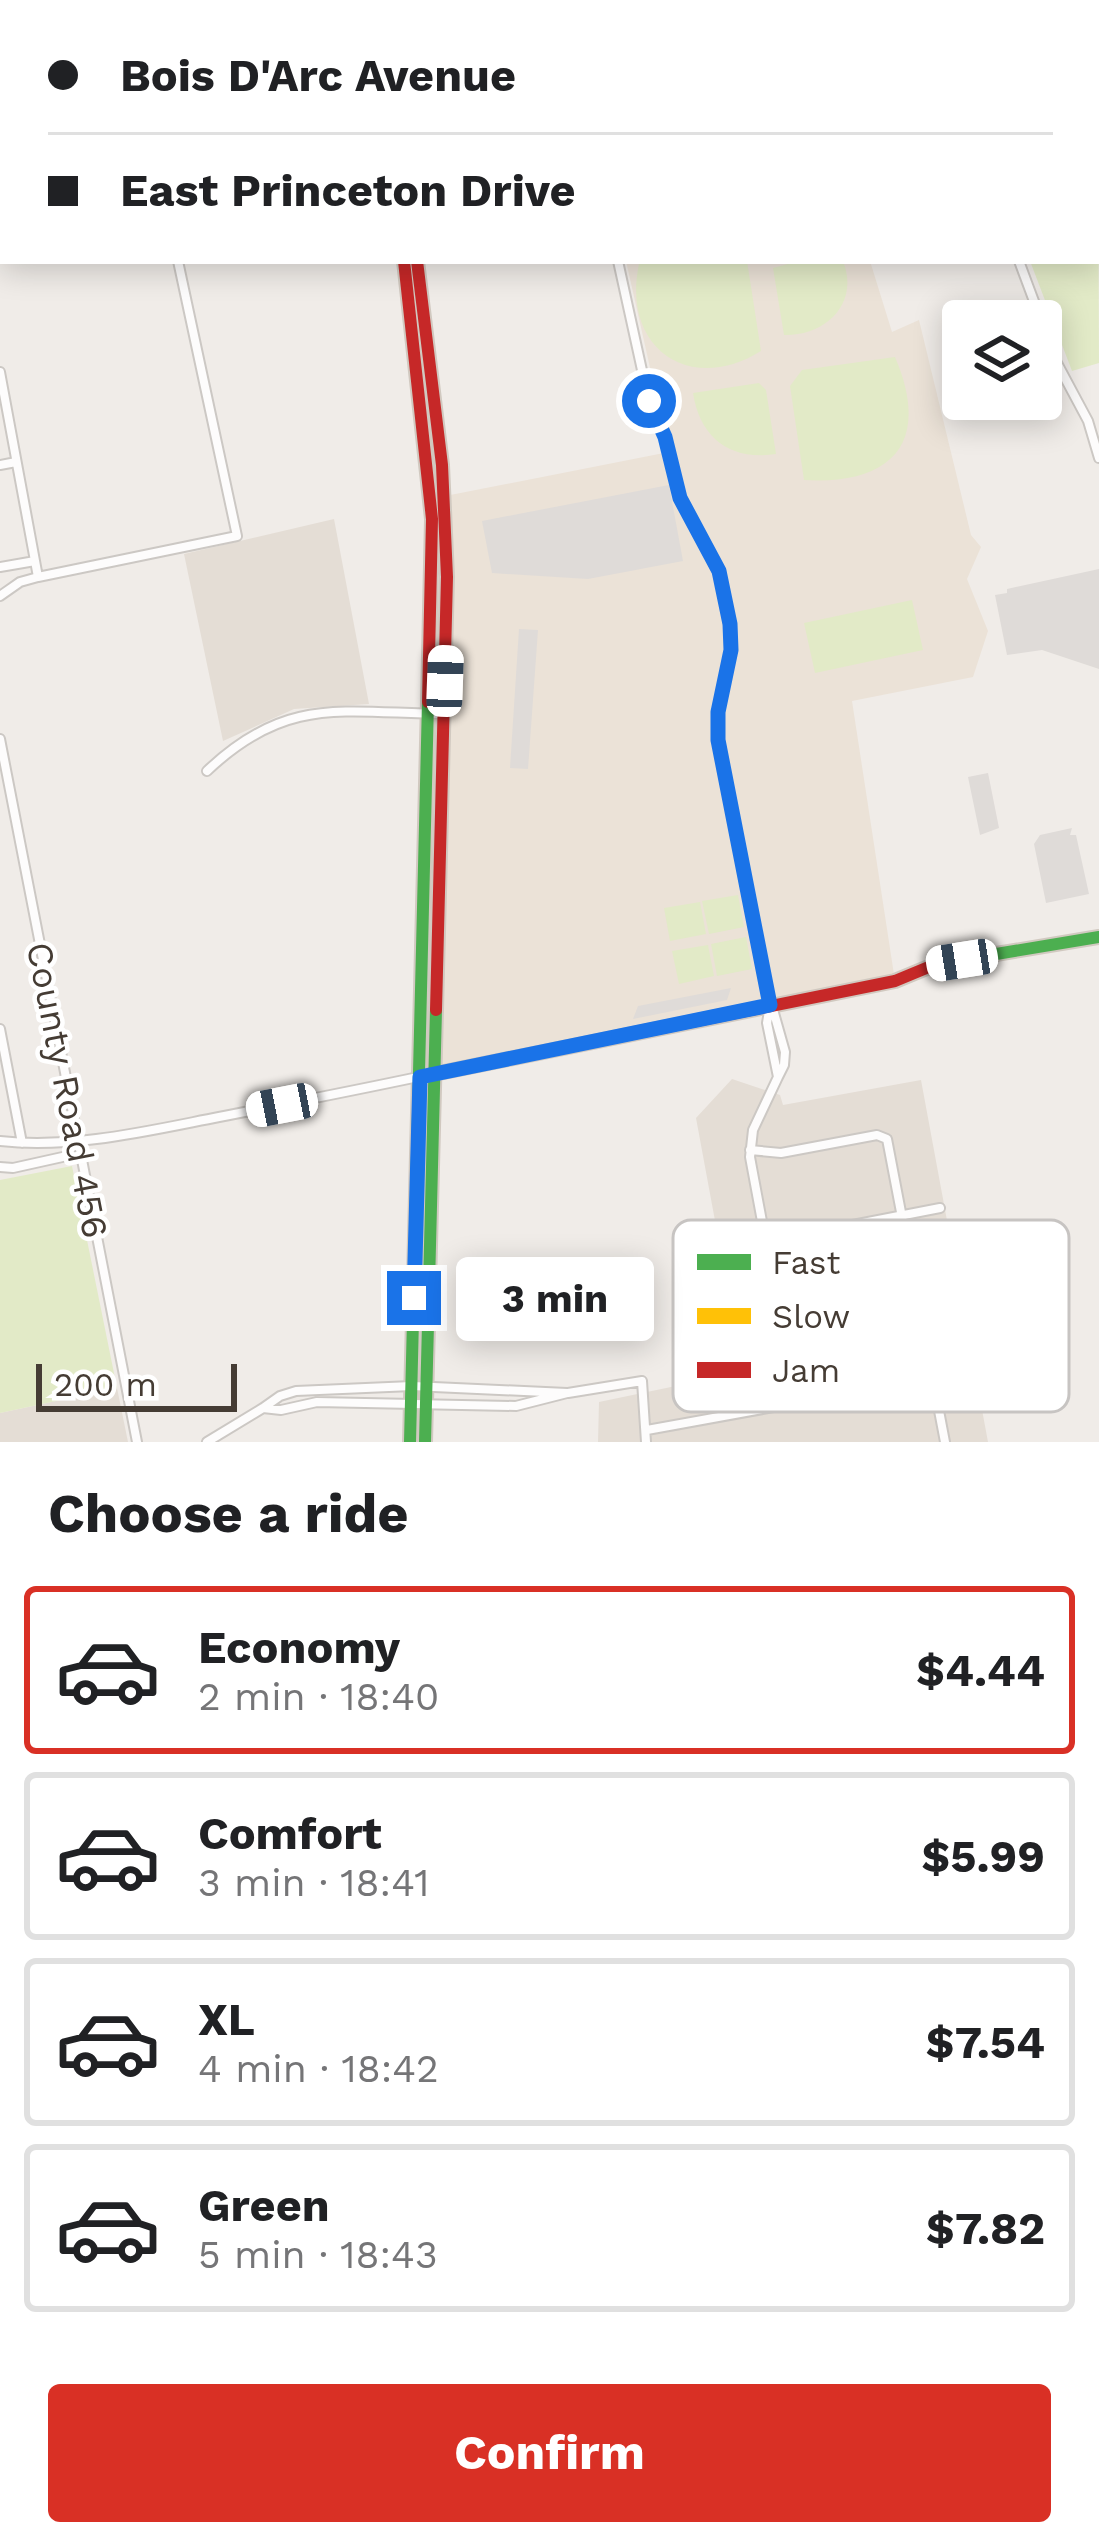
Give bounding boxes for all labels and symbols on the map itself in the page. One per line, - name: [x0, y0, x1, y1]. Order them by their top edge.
- route start: [622, 374, 676, 428]
- car: [426, 644, 464, 718]
- car: [924, 937, 1000, 983]
- street label: County Road 456: [18, 939, 116, 1242]
- car: [243, 1080, 321, 1130]
- legend: [673, 1220, 1069, 1412]
- text: Fast: [772, 1243, 841, 1282]
- callout: 3 min: [456, 1256, 654, 1340]
- route end: [387, 1271, 441, 1325]
- text: Slow: [772, 1297, 850, 1336]
- text: Jam: [772, 1351, 840, 1390]
- scale bar: [36, 1358, 237, 1411]

